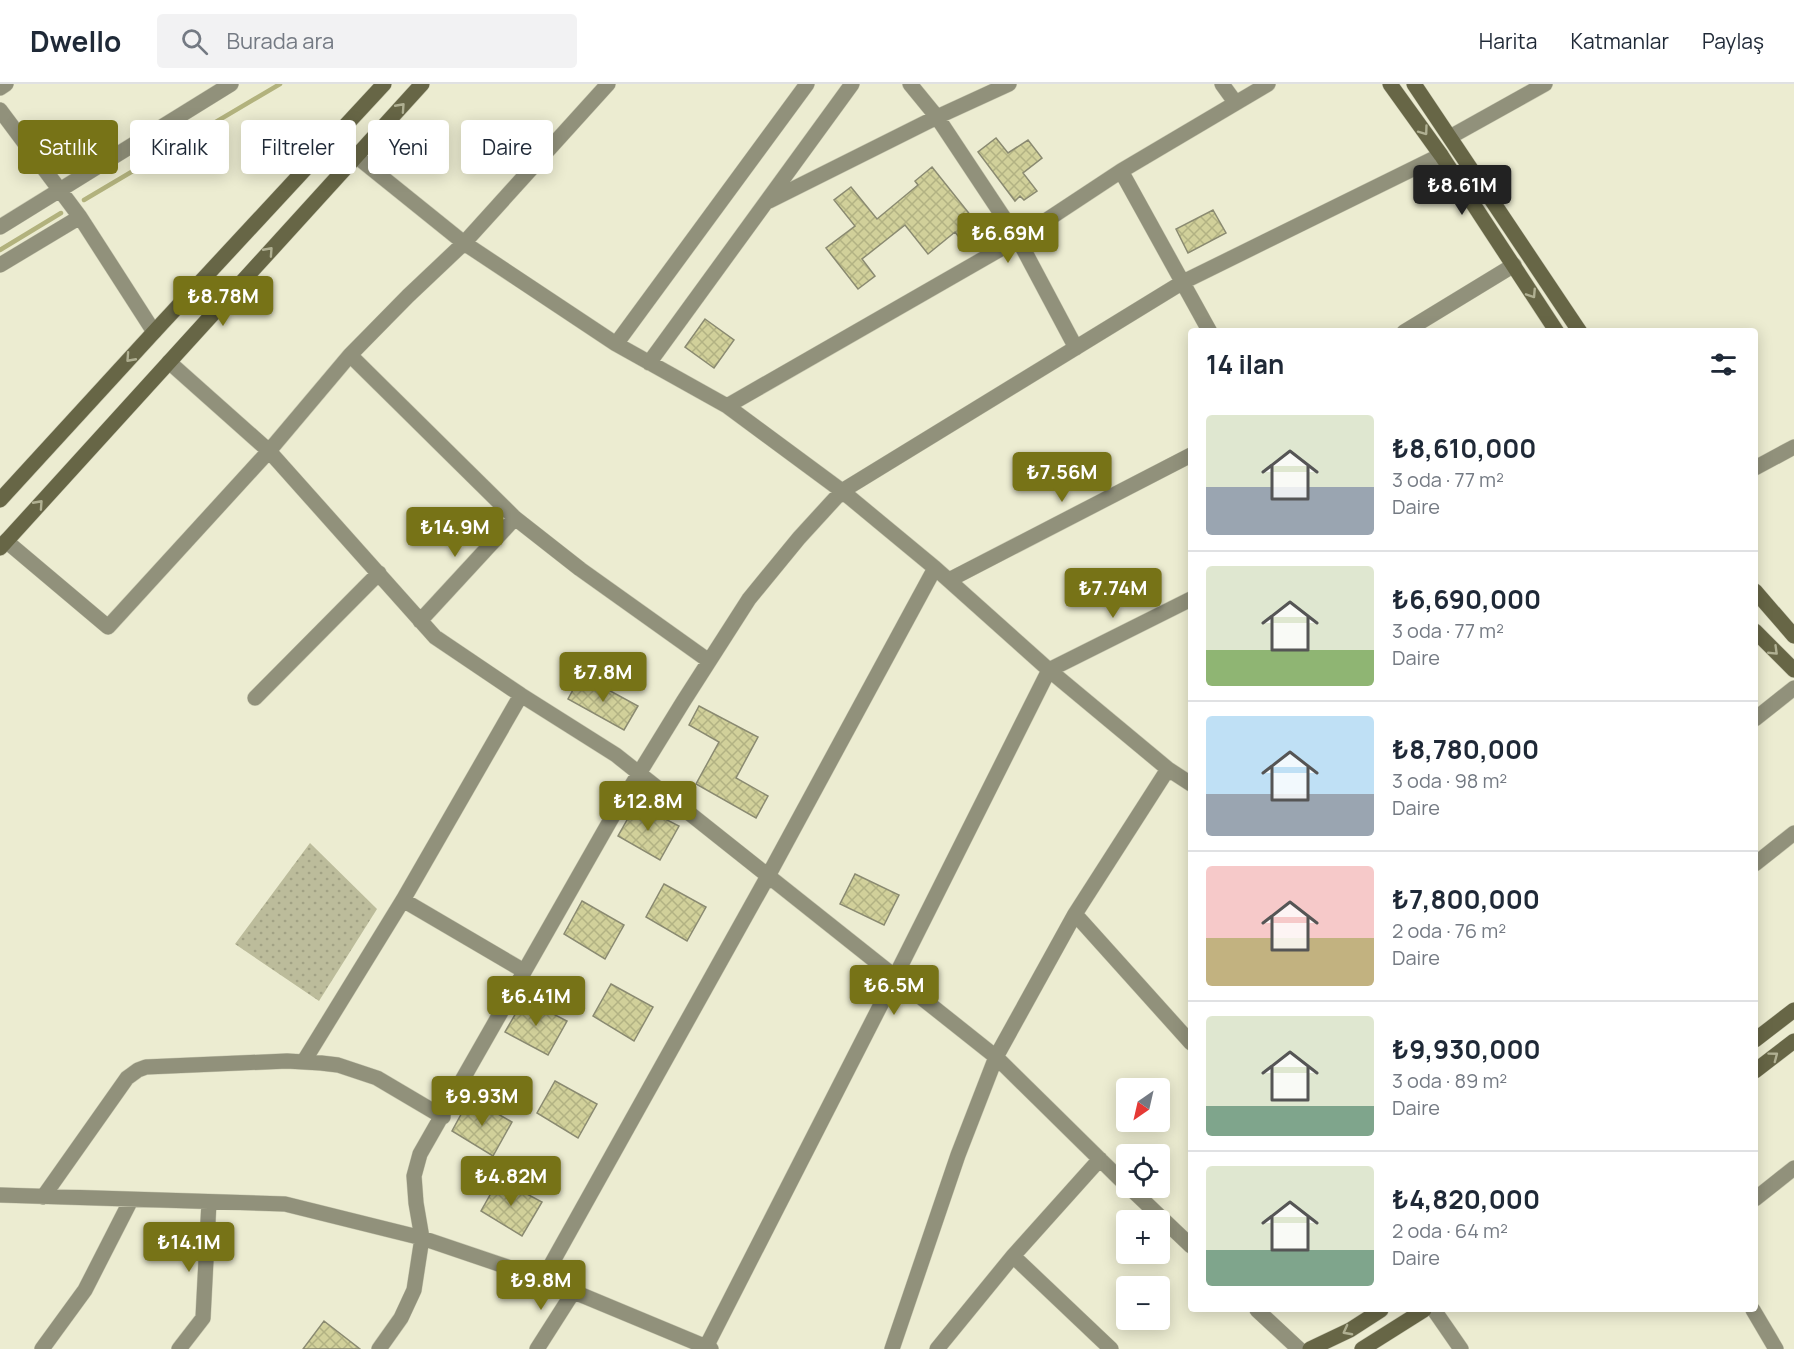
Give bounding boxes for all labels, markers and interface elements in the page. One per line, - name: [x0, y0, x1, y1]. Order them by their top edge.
- search box: [157, 14, 577, 68]
- text: Dwello: [30, 22, 121, 60]
- icon: search: [178, 25, 211, 58]
- text: Burada ara: [226, 26, 334, 56]
- text: Harita: [1479, 27, 1537, 55]
- text: Katmanlar: [1570, 27, 1669, 55]
- text: Paylaş: [1702, 27, 1764, 55]
- one-way arrow: [394, 103, 405, 114]
- chip: Satılık: [18, 120, 118, 174]
- chip: Kiralık: [130, 120, 229, 174]
- chip: Filtreler: [241, 120, 356, 174]
- chip: Yeni: [368, 120, 449, 174]
- chip: Daire: [461, 120, 553, 174]
- one-way arrow: [1417, 125, 1428, 136]
- pin: ₺8.61M: [1413, 165, 1511, 216]
- text: ₺8.61M: [1427, 171, 1497, 198]
- pin: ₺6.69M: [959, 213, 1057, 264]
- text: ₺6.69M: [971, 219, 1045, 246]
- one-way arrow: [262, 247, 273, 258]
- pin: ₺8.78M: [174, 276, 272, 327]
- text: ₺8.78M: [187, 282, 259, 309]
- one-way arrow: [1525, 287, 1536, 298]
- text: 14 ilan: [1206, 346, 1284, 382]
- icon: filters: [1707, 348, 1740, 381]
- one-way arrow: [126, 351, 137, 362]
- text: ₺8,610,000: [1392, 430, 1536, 466]
- icon: home: [1254, 439, 1326, 511]
- pin: ₺7.56M: [1013, 452, 1111, 503]
- text: ₺7.56M: [1027, 458, 1097, 485]
- text: 3 oda · 77 m²: [1392, 466, 1504, 493]
- text: Daire: [1392, 493, 1440, 520]
- one-way arrow: [32, 500, 43, 511]
- pin: ₺14.9M: [406, 507, 504, 558]
- text: ₺14.9M: [420, 513, 490, 540]
- pin: ₺7.74M: [1064, 568, 1162, 619]
- text: ₺7.74M: [1079, 574, 1147, 601]
- text: ₺6,690,000: [1392, 581, 1541, 617]
- icon: home: [1254, 590, 1326, 662]
- text: 3 oda · 77 m²: [1392, 617, 1504, 644]
- text: Daire: [1392, 644, 1440, 671]
- one-way arrow: [1768, 644, 1778, 655]
- pin: ₺7.8M: [561, 652, 645, 703]
- text: ₺7.8M: [574, 658, 632, 685]
- text: ₺8,780,000: [1392, 731, 1539, 767]
- icon: home: [1254, 740, 1326, 812]
- text: 3 oda · 98 m²: [1392, 767, 1507, 794]
- pin: ₺12.8M: [599, 781, 697, 832]
- text: ₺12.8M: [613, 787, 683, 814]
- text: Daire: [1392, 794, 1440, 821]
- text: ₺7,800,000: [1392, 881, 1540, 917]
- icon: home: [1254, 890, 1326, 962]
- text: 2 oda · 76 m²: [1392, 917, 1506, 944]
- text: Daire: [1392, 944, 1440, 971]
- pin: ₺6.5M: [852, 965, 936, 1016]
- text: ₺6.5M: [864, 971, 924, 998]
- pin: ₺6.41M: [487, 976, 585, 1027]
- text: ₺6.41M: [501, 982, 571, 1009]
- text: ₺9,930,000: [1392, 1031, 1541, 1067]
- icon: home: [1254, 1040, 1326, 1112]
- one-way arrow: [1768, 1053, 1779, 1064]
- text: 3 oda · 89 m²: [1392, 1067, 1507, 1094]
- pin: ₺9.93M: [433, 1076, 531, 1127]
- north arrow: [1116, 1078, 1170, 1132]
- map controls: [1116, 1078, 1170, 1330]
- text: ₺9.93M: [446, 1082, 518, 1109]
- text: Daire: [1392, 1094, 1440, 1121]
- button: locate: [1116, 1144, 1170, 1198]
- pin: ₺4.82M: [462, 1156, 560, 1207]
- text: ₺4.82M: [475, 1162, 547, 1189]
- text: ₺4,820,000: [1392, 1181, 1540, 1217]
- icon: home: [1254, 1190, 1326, 1262]
- button: +: [1116, 1210, 1170, 1264]
- text: 2 oda · 64 m²: [1392, 1217, 1508, 1244]
- pin: ₺14.1M: [140, 1222, 238, 1273]
- text: ₺14.1M: [157, 1228, 221, 1255]
- text: Daire: [1392, 1244, 1440, 1271]
- pin: ₺9.8M: [499, 1260, 583, 1311]
- text: ₺9.8M: [511, 1266, 571, 1293]
- button: −: [1116, 1276, 1170, 1330]
- one-way arrow: [1342, 1324, 1353, 1335]

